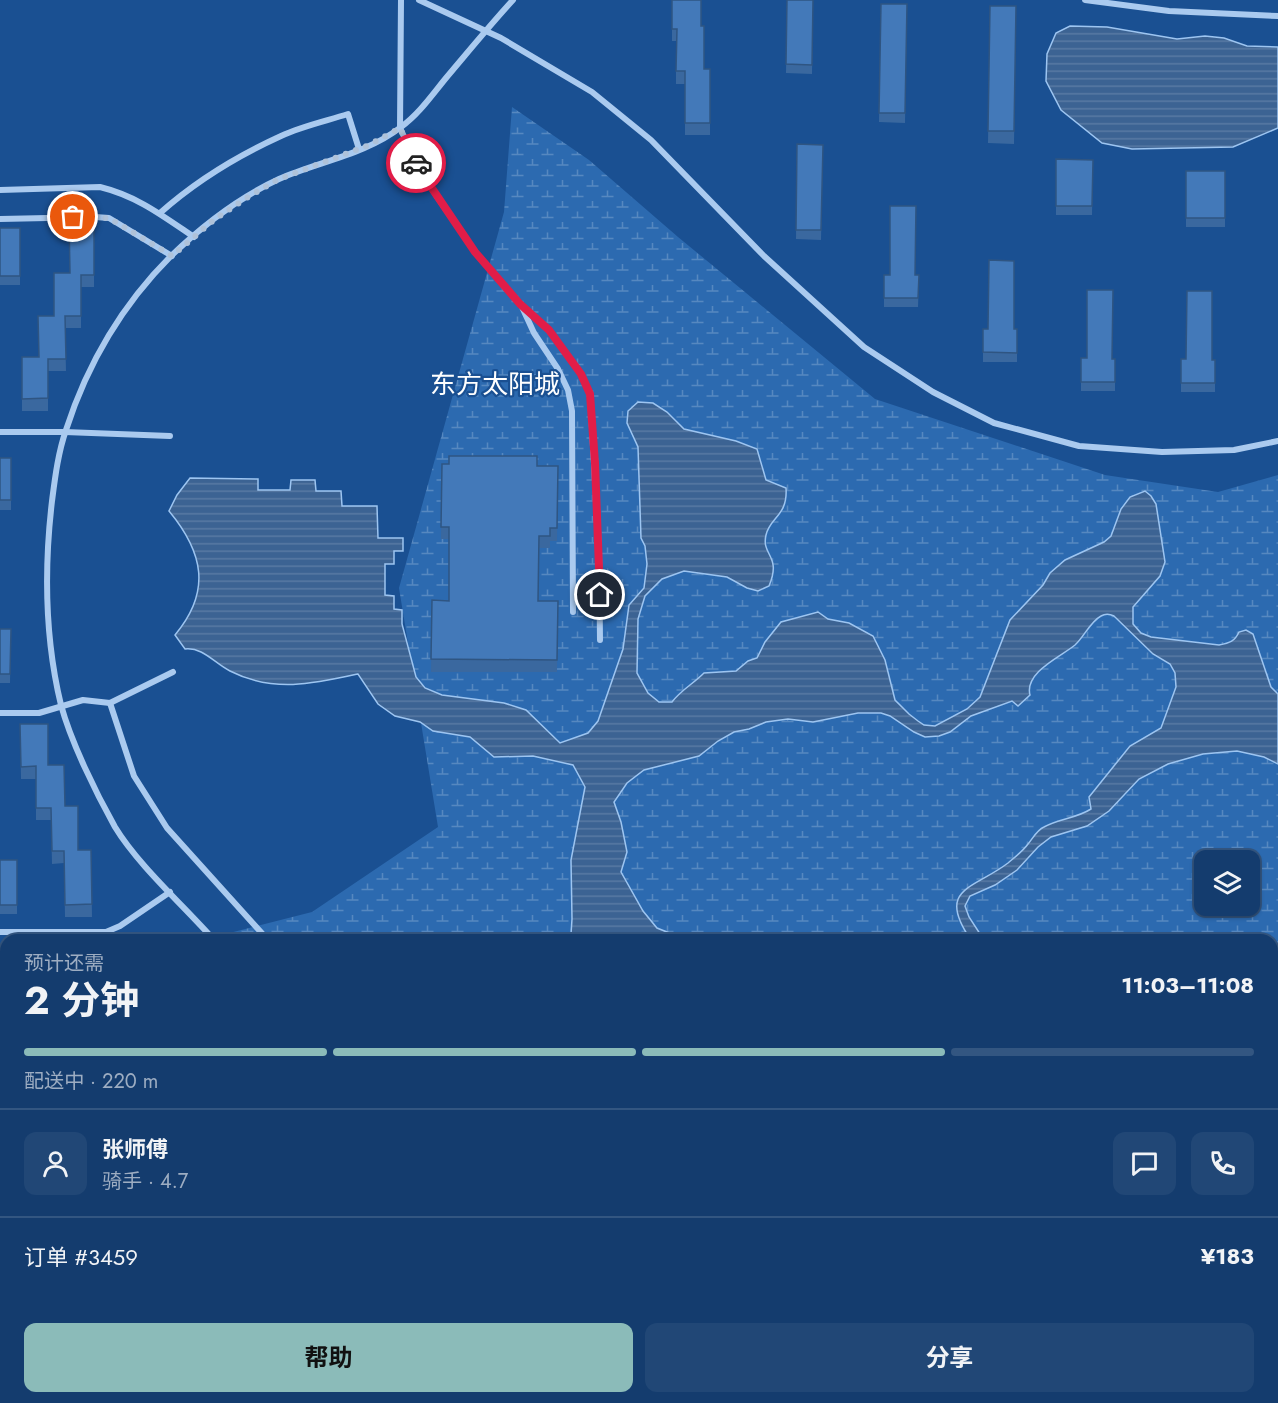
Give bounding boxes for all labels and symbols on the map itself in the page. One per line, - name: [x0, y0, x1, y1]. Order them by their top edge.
- courier: [386, 133, 446, 193]
- pin: [47, 191, 98, 242]
- district label: 东方太阳城: [430, 365, 560, 403]
- pin: [574, 569, 625, 620]

